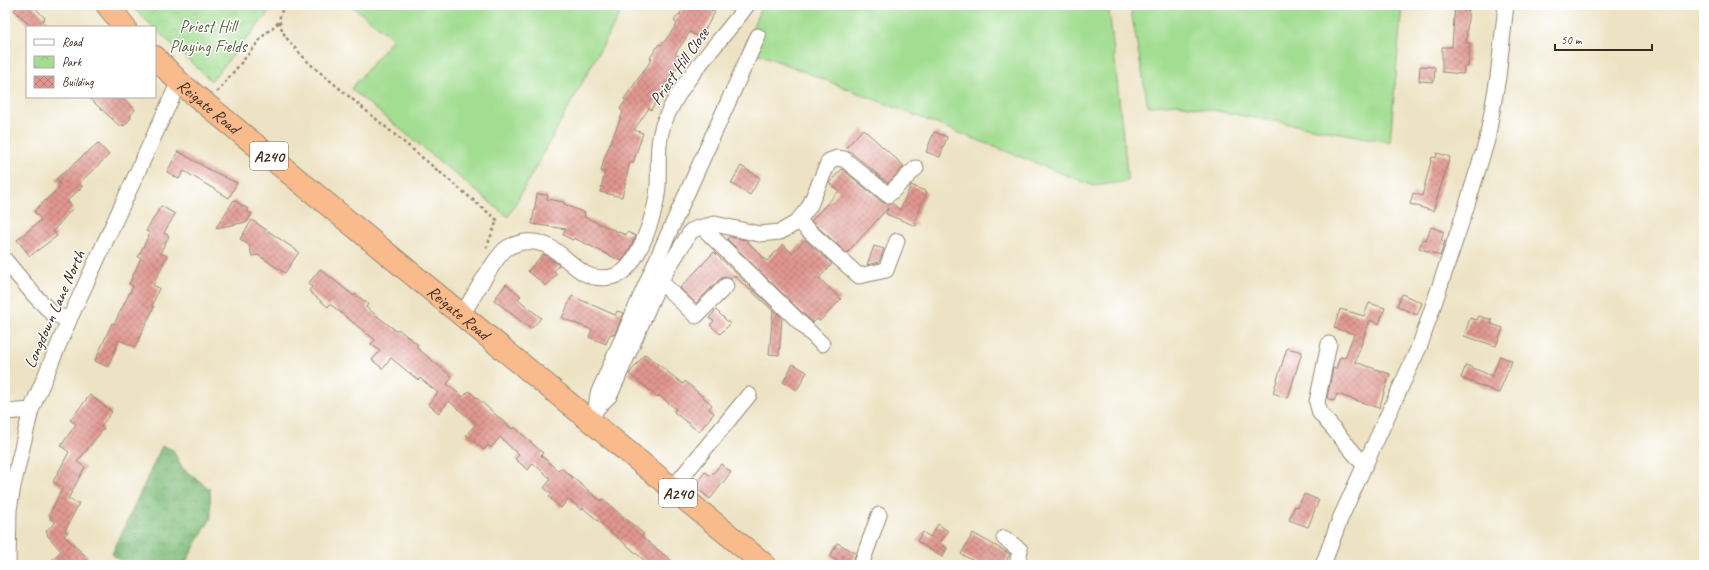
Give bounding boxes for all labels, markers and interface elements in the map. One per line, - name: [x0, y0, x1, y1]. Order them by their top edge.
- park label: Priest Hill Playing Fields: [170, 16, 249, 57]
- street label: Priest Hill Close: [645, 22, 714, 109]
- legend: [26, 26, 156, 98]
- scale bar: [1555, 26, 1652, 52]
- text: 50 m: [1561, 32, 1583, 48]
- text: Road: [62, 34, 84, 50]
- text: Park: [62, 54, 83, 70]
- text: Building: [62, 74, 94, 90]
- street label: Reigate Road: [173, 75, 246, 140]
- road number: A240: [250, 142, 288, 170]
- street label: Longdown Lane North: [19, 247, 90, 371]
- street label: Reigate Road: [423, 281, 496, 346]
- road number: A240: [659, 479, 697, 507]

